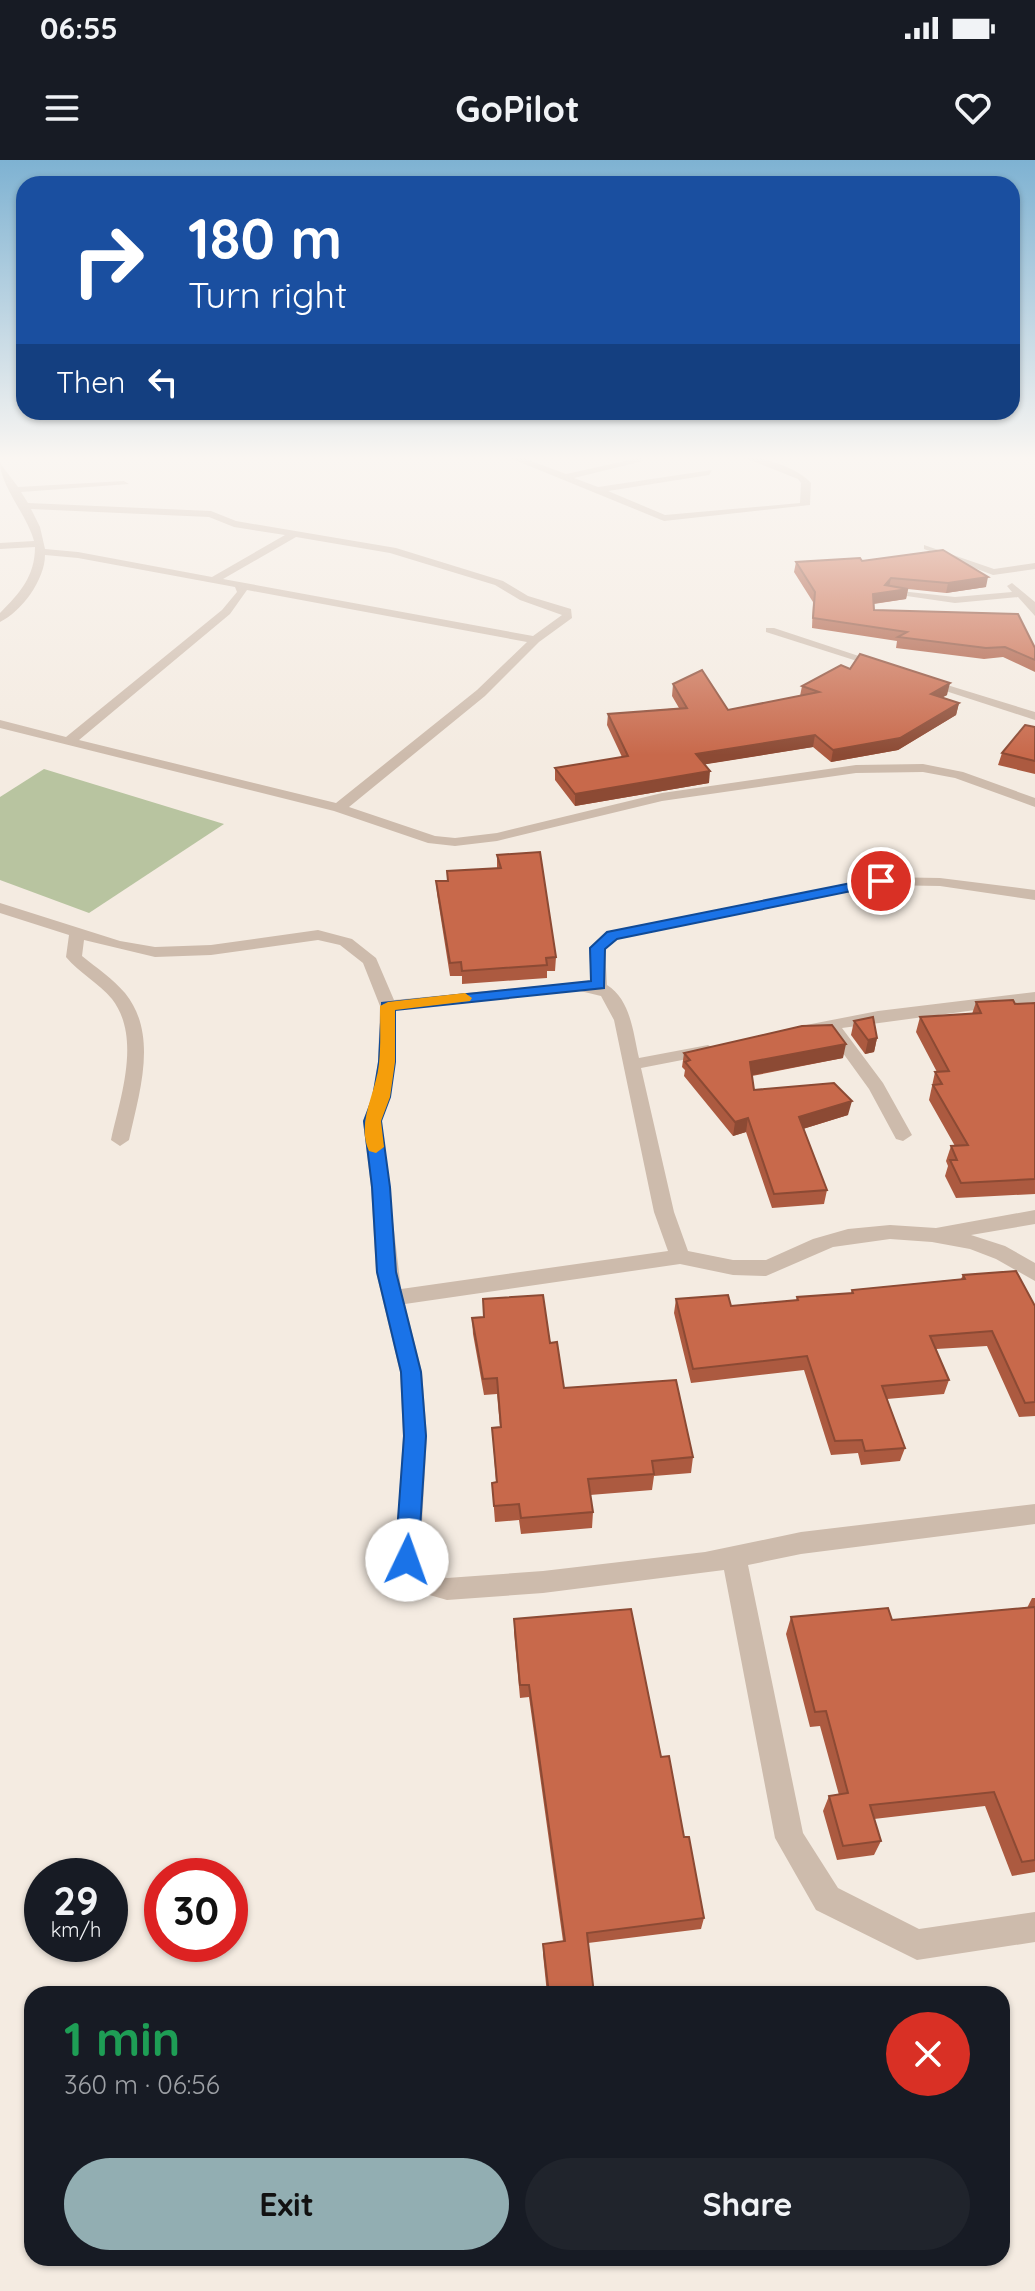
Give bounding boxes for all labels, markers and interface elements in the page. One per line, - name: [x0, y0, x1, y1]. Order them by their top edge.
- text: 06:55: [40, 9, 118, 47]
- icon: menu: [40, 86, 84, 130]
- text: GoPilot: [455, 86, 580, 131]
- icon: heart: [951, 86, 995, 130]
- text: 180 m: [188, 203, 342, 273]
- icon: right: [56, 208, 160, 312]
- text: Turn right: [188, 272, 347, 317]
- icon: left: [141, 360, 185, 404]
- text: Then: [56, 363, 125, 401]
- pin: [847, 847, 915, 915]
- icon: arrive: [859, 859, 903, 903]
- position arrow: [365, 1518, 449, 1602]
- speed limit sign: 30: [144, 1858, 248, 1962]
- text: 29: [53, 1875, 99, 1925]
- text: km/h: [51, 1917, 101, 1942]
- text: 1 min: [64, 2008, 180, 2068]
- button: close: [886, 2012, 970, 2096]
- text: 360 m · 06:56: [64, 2068, 220, 2101]
- button: Exit: [64, 2158, 509, 2250]
- button: Share: [525, 2158, 970, 2250]

